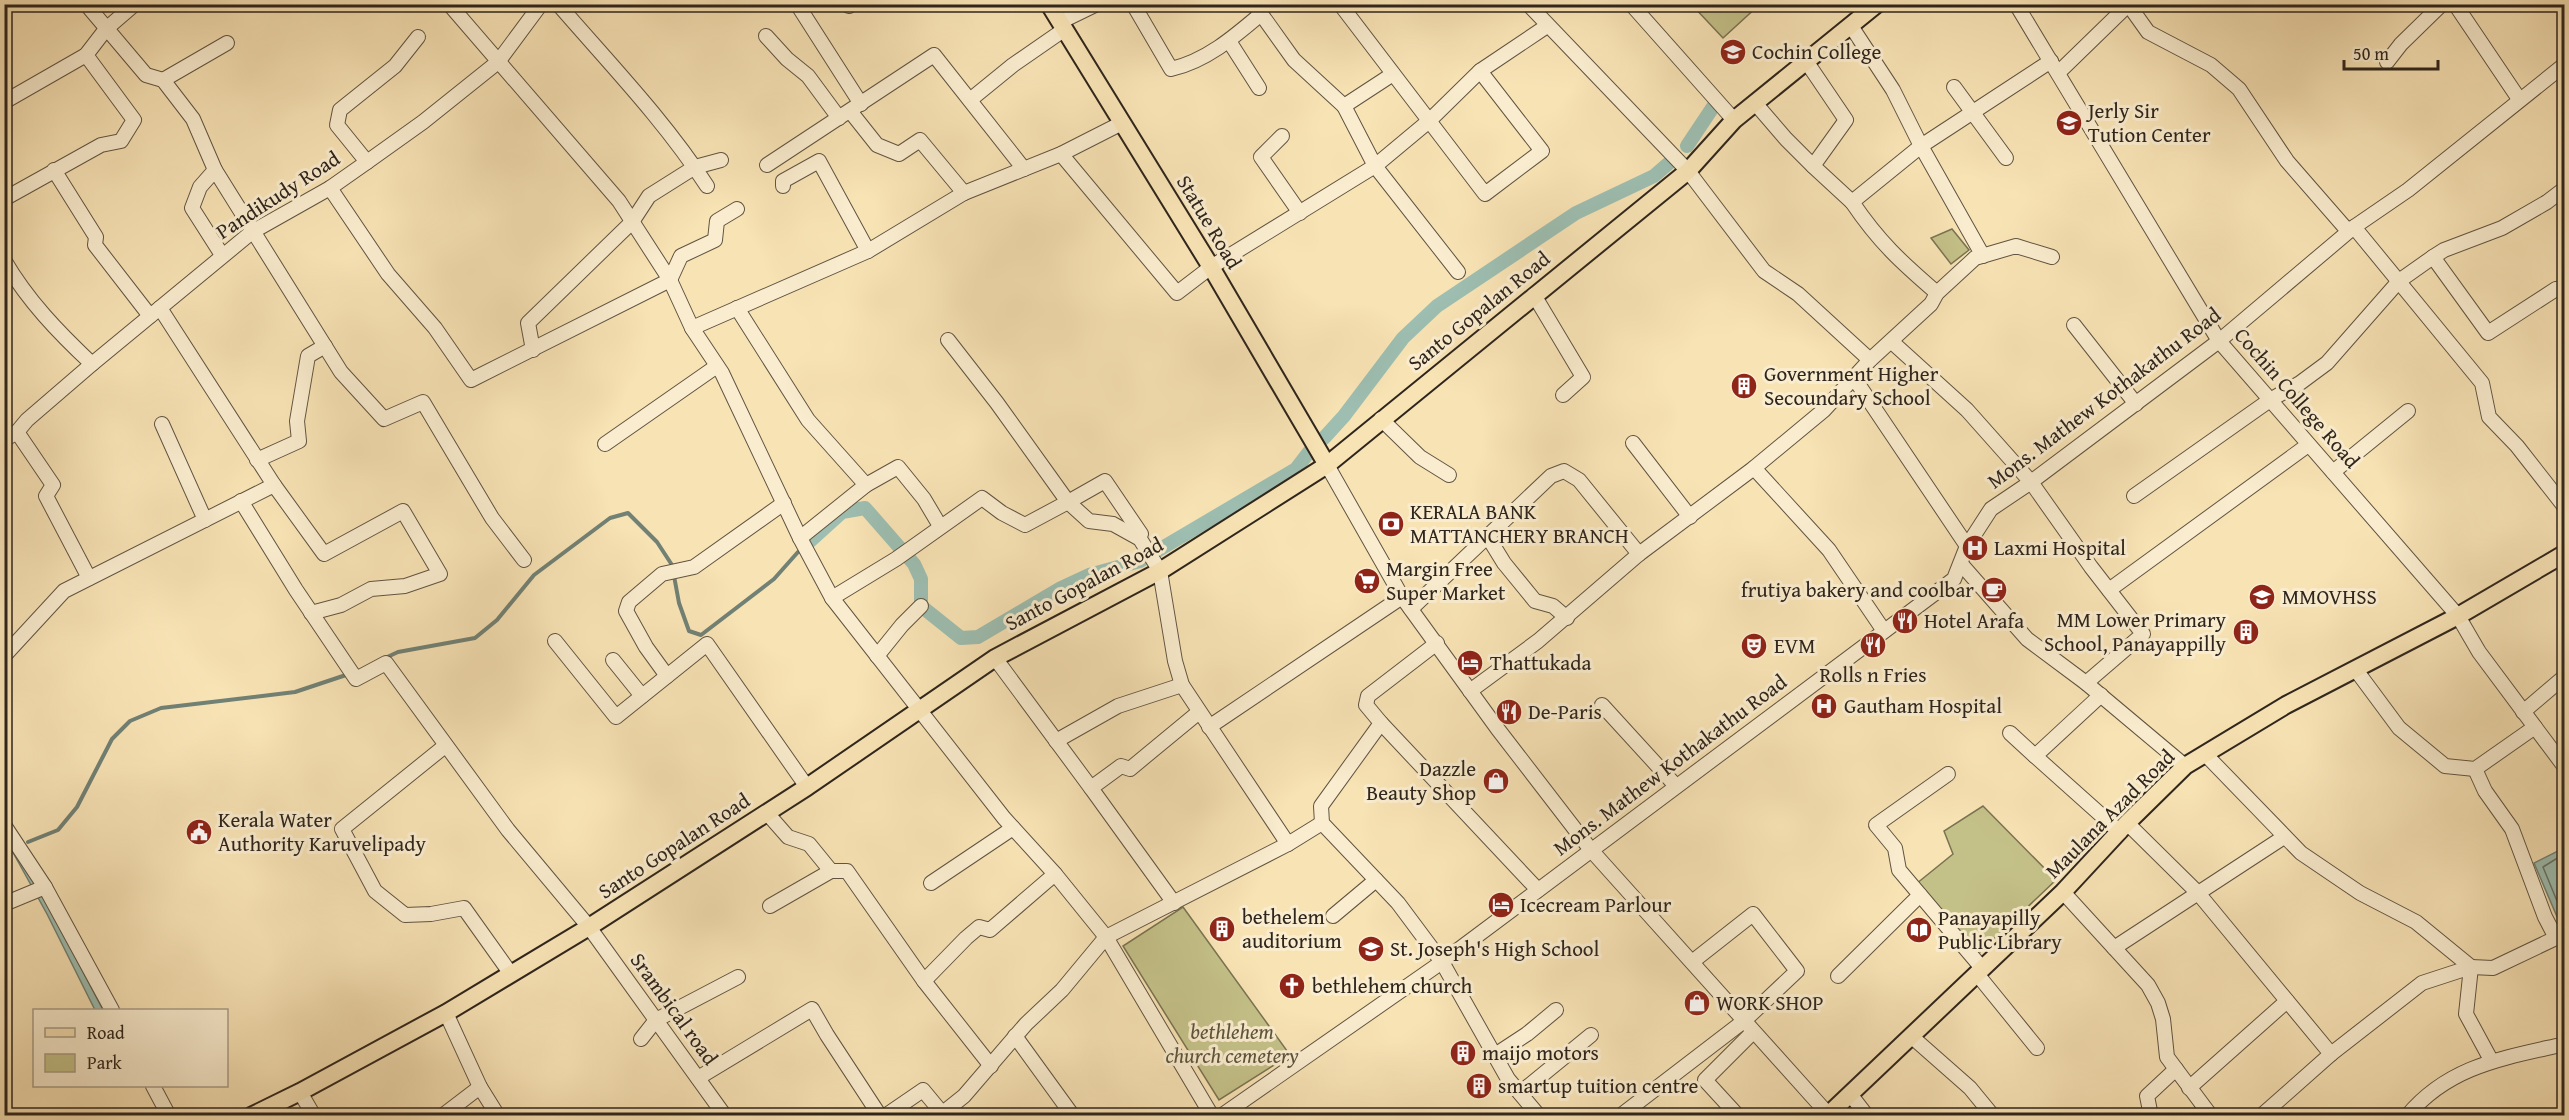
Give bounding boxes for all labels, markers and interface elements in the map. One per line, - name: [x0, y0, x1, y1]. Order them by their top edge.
- scale bar: [2344, 33, 2438, 71]
- place label: Cochin College: [1752, 36, 1881, 67]
- school or university icon: Cochin College: [1718, 37, 1748, 67]
- text: 50 m: [2353, 40, 2389, 67]
- place label: Jerly Sir Tution Center: [2085, 95, 2211, 150]
- school or university icon: Jerly Sir Tution Center: [2054, 108, 2084, 138]
- street label: Pandikudy Road: [210, 142, 347, 246]
- street label: Statue Road: [1169, 169, 1250, 275]
- street label: Santo Gopalan Road: [1401, 243, 1557, 378]
- street label: Mons. Mathew Kothakathu Road: [1980, 299, 2228, 496]
- street label: Cochin College Road: [2227, 320, 2368, 476]
- place label: Government Higher Secoundary School: [1764, 358, 1939, 413]
- building icon: Government Higher Secoundary School: [1729, 371, 1759, 401]
- place label: KERALA BANK MATTANCHERY BRANCH: [1410, 496, 1629, 551]
- bank icon: KERALA BANK MATTANCHERY BRANCH: [1376, 509, 1406, 539]
- street label: Santo Gopalan Road: [999, 528, 1169, 638]
- place label: Laxmi Hospital: [1994, 532, 2126, 563]
- hospital icon: Laxmi Hospital: [1960, 533, 1990, 563]
- place label: Margin Free Super Market: [1386, 553, 1506, 608]
- supermarket icon: Margin Free Super Market: [1352, 566, 1382, 596]
- place label: frutiya bakery and coolbar: [1741, 574, 1974, 605]
- cafe icon: frutiya bakery and coolbar: [1979, 575, 2009, 605]
- place label: MMOVHSS: [2282, 581, 2377, 612]
- school or university icon: MMOVHSS: [2247, 582, 2277, 612]
- place label: MM Lower Primary School, Panayappilly: [2044, 604, 2227, 659]
- place label: Hotel Arafa: [1924, 605, 2024, 636]
- restaurant icon: Hotel Arafa: [1890, 606, 1920, 636]
- building icon: MM Lower Primary School, Panayappilly: [2231, 617, 2261, 647]
- place label: EVM: [1774, 630, 1816, 661]
- restaurant icon: Rolls n Fries: [1858, 630, 1888, 660]
- theatre icon: EVM: [1739, 631, 1769, 661]
- place label: Thattukada: [1490, 647, 1591, 678]
- hotel icon: Thattukada: [1455, 648, 1485, 678]
- place label: Rolls n Fries: [1820, 659, 1926, 690]
- street label: Mons. Mathew Kothakathu Road: [1546, 666, 1794, 863]
- place label: Gautham Hospital: [1844, 690, 2002, 721]
- hospital icon: Gautham Hospital: [1809, 691, 1839, 721]
- place label: De-Paris: [1528, 696, 1602, 727]
- restaurant icon: De-Paris: [1494, 697, 1524, 727]
- street label: Maulana Azad Road: [2038, 741, 2182, 886]
- place label: Dazzle Beauty Shop: [1366, 753, 1476, 808]
- shop icon: Dazzle Beauty Shop: [1481, 766, 1511, 796]
- street label: Santo Gopalan Road: [592, 784, 756, 906]
- place label: Kerala Water Authority Karuvelipady: [218, 804, 427, 859]
- public building icon: Kerala Water Authority Karuvelipady: [184, 817, 214, 847]
- place label: Icecream Parlour: [1520, 889, 1672, 920]
- hotel icon: Icecream Parlour: [1486, 890, 1516, 920]
- place label: bethelem auditorium: [1242, 901, 1342, 956]
- place label: Panayapilly Public Library: [1938, 902, 2062, 957]
- building icon: bethelem auditorium: [1207, 914, 1237, 944]
- library icon: Panayapilly Public Library: [1904, 915, 1934, 945]
- place label: St. Joseph's High School: [1390, 933, 1600, 964]
- school or university icon: St. Joseph's High School: [1356, 934, 1386, 964]
- street label: Srambical road: [623, 946, 726, 1072]
- place label: bethlehem church: [1312, 970, 1473, 1001]
- church icon: bethlehem church: [1277, 971, 1307, 1001]
- place label: WORK SHOP: [1716, 987, 1824, 1018]
- shop icon: WORK SHOP: [1682, 988, 1712, 1018]
- legend: [33, 1009, 228, 1087]
- park label: bethlehem church cemetery: [1165, 1016, 1299, 1071]
- text: Road: [87, 1019, 125, 1046]
- place label: maijo motors: [1482, 1037, 1599, 1068]
- building icon: maijo motors: [1448, 1038, 1478, 1068]
- text: Park: [87, 1049, 123, 1076]
- place label: smartup tuition centre: [1498, 1070, 1699, 1101]
- building icon: smartup tuition centre: [1464, 1071, 1494, 1101]

